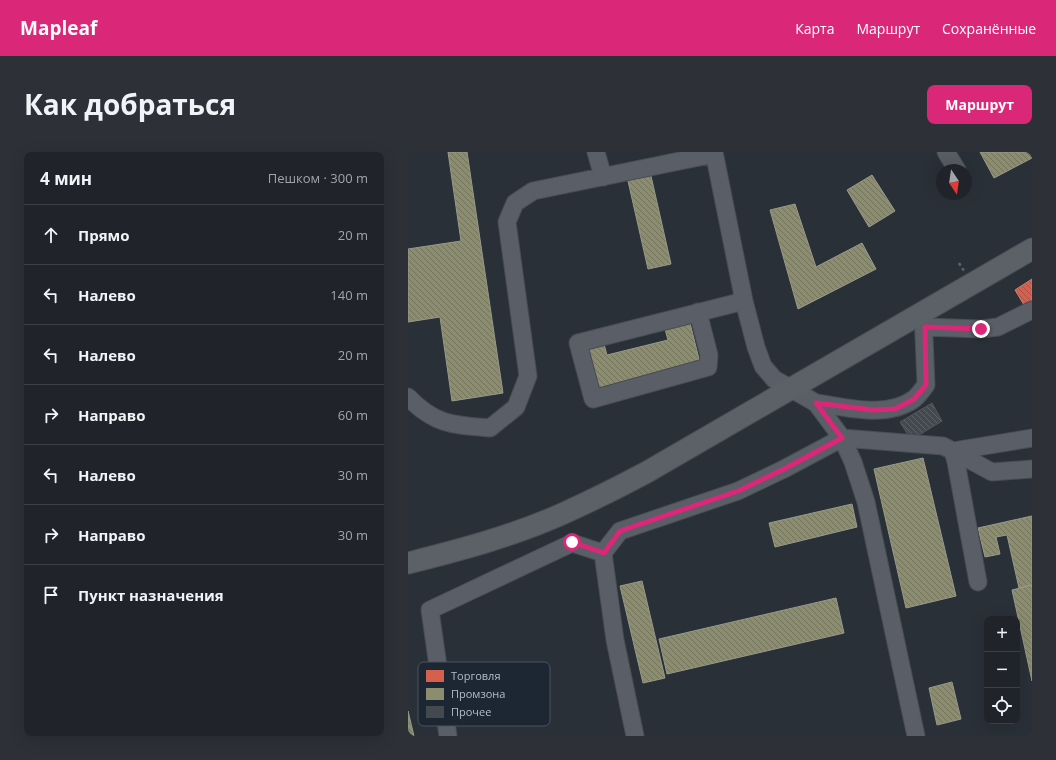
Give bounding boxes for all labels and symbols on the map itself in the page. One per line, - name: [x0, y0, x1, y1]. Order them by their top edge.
- north arrow: [936, 164, 972, 200]
- route end: [972, 320, 990, 338]
- route start: [563, 533, 581, 551]
- legend: [418, 662, 550, 726]
- text: Торговля: [451, 668, 500, 683]
- text: Промзона: [451, 686, 505, 701]
- text: Прочее: [451, 704, 491, 719]

